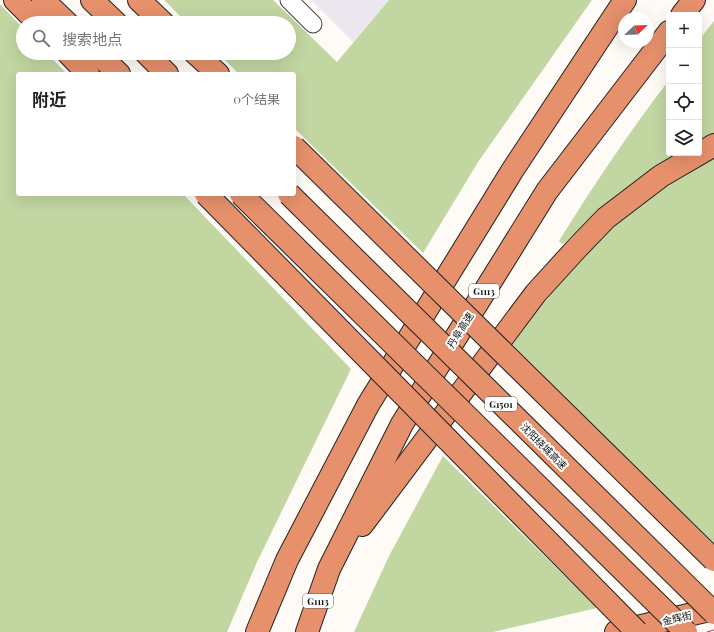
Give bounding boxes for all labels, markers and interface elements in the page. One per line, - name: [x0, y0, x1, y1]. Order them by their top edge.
- north arrow: [618, 12, 654, 48]
- map controls: [666, 12, 702, 156]
- button: +: [666, 12, 702, 48]
- search box: [16, 16, 296, 60]
- icon: search: [30, 27, 52, 49]
- text: 搜索地点: [62, 29, 122, 49]
- button: −: [666, 48, 702, 84]
- button: locate: [666, 84, 702, 120]
- text: 附近: [32, 88, 66, 110]
- text: 0个结果: [233, 90, 280, 107]
- button: layers: [666, 120, 702, 156]
- road number: G1113: [469, 284, 499, 298]
- street label: 丹阜高速: [443, 309, 477, 351]
- road number: G1501: [485, 397, 517, 411]
- street label: 沈阳绕城高速: [518, 420, 570, 472]
- road number: G1113: [303, 594, 333, 608]
- street label: 金辉街: [661, 608, 693, 628]

